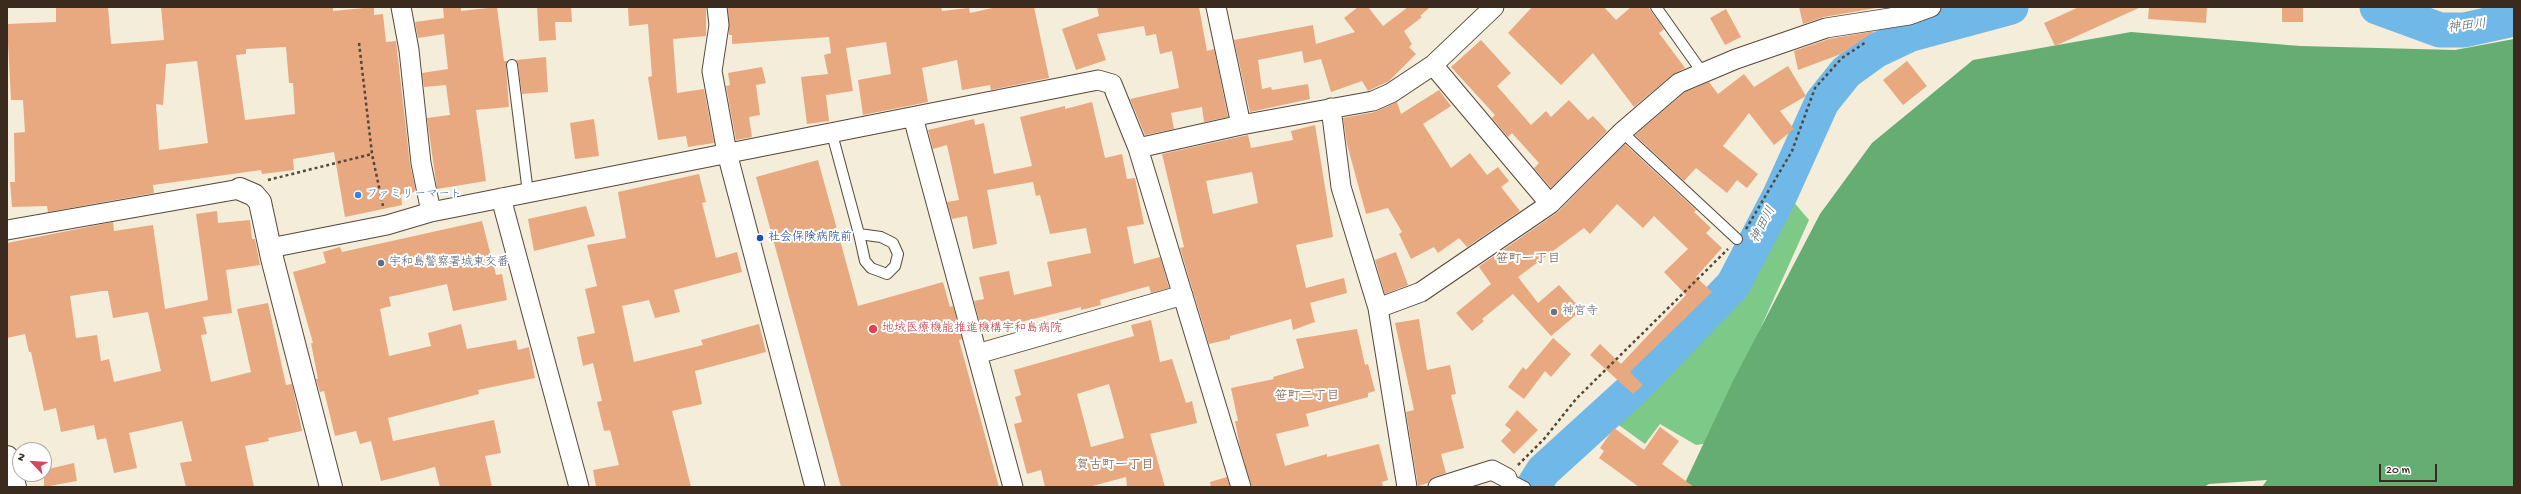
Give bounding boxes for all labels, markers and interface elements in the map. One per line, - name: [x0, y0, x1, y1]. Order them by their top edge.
- water label: 神田川: [2447, 17, 2487, 37]
- place label: ファミリーマート: [366, 188, 462, 202]
- marker: ファミリーマート: [353, 190, 363, 200]
- water label: 神田川: [1748, 204, 1780, 246]
- place label: 社会保険病院前: [768, 231, 852, 245]
- marker: 社会保険病院前: [755, 233, 765, 243]
- district label: 笹町一丁目: [1496, 252, 1560, 268]
- place label: 宇和島警察署城東交番: [389, 256, 509, 270]
- marker: 宇和島警察署城東交番: [376, 258, 386, 268]
- place label: 神宮寺: [1562, 305, 1598, 319]
- marker: 神宮寺: [1549, 307, 1559, 317]
- place label: 地域医療機能推進機構宇和島病院: [882, 322, 1062, 336]
- marker: 地域医療機能推進機構宇和島病院: [867, 323, 879, 335]
- district label: 笹町二丁目: [1275, 389, 1339, 405]
- north arrow: [12, 442, 52, 482]
- text: N: [15, 452, 29, 463]
- scale bar: [2381, 456, 2439, 482]
- district label: 賀古町一丁目: [1076, 458, 1154, 474]
- text: 20 m: [2386, 464, 2410, 478]

